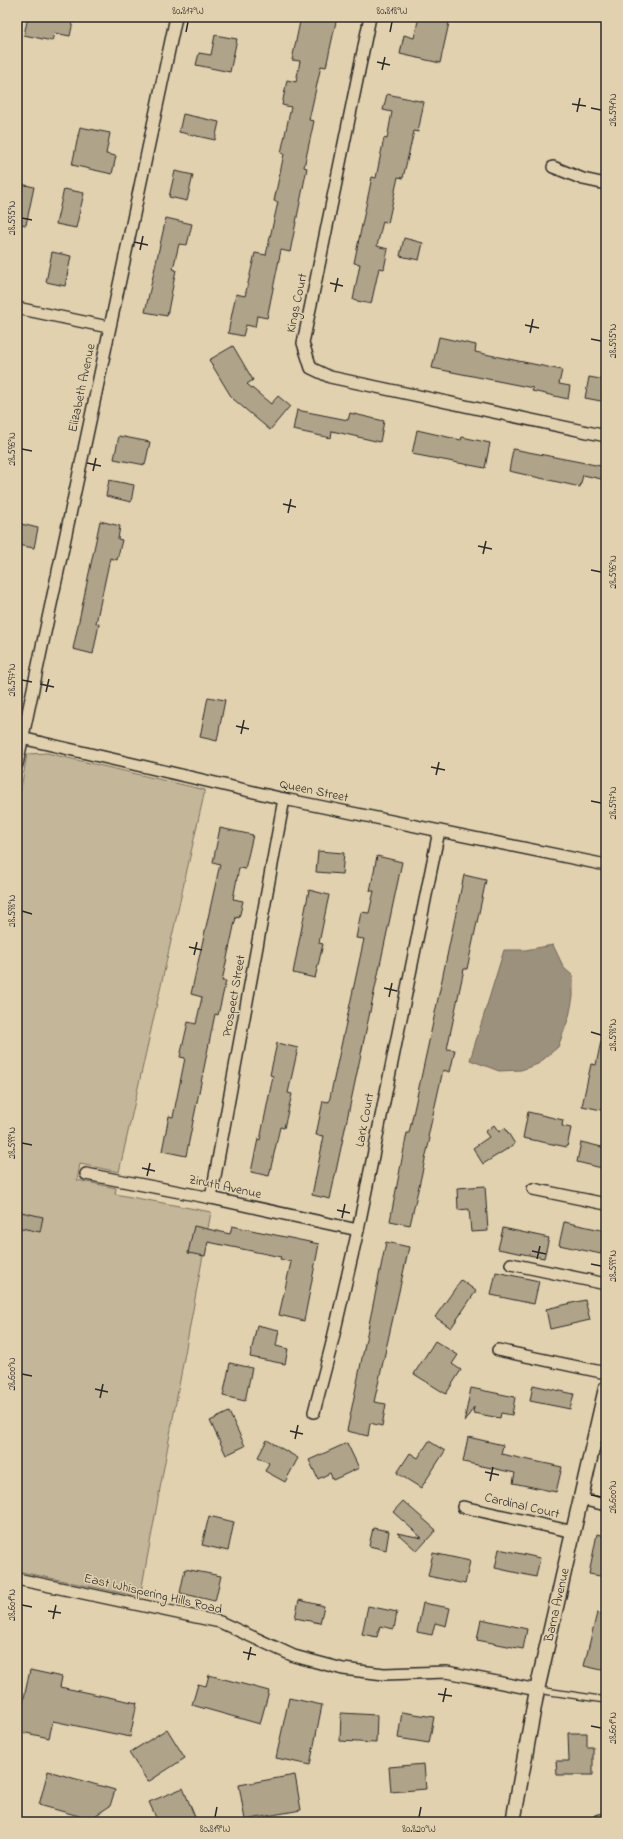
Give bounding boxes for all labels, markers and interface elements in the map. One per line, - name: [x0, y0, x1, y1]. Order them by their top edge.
- text: 80.817°W: [172, 4, 204, 19]
- text: 80.818°W: [376, 4, 408, 19]
- text: 28.594°N: [606, 93, 621, 127]
- text: 28.595°N: [5, 200, 20, 235]
- street label: Kings Court: [281, 271, 314, 335]
- text: 28.595°N: [606, 323, 621, 358]
- street label: Elizabeth Avenue: [63, 342, 101, 434]
- text: 28.596°N: [5, 432, 20, 466]
- text: 28.596°N: [606, 555, 621, 589]
- text: 28.597°N: [5, 663, 20, 697]
- street label: Queen Street: [278, 774, 351, 808]
- text: 28.597°N: [606, 786, 621, 820]
- text: 28.598°N: [5, 894, 20, 927]
- street label: Prospect Street: [217, 953, 251, 1039]
- text: 28.598°N: [606, 1018, 621, 1051]
- street label: Lark Court: [350, 1091, 380, 1149]
- text: 28.599°N: [5, 1127, 20, 1159]
- street label: Ziruth Avenue: [187, 1170, 263, 1204]
- text: 28.599°N: [606, 1250, 621, 1282]
- text: 28.600°N: [5, 1357, 20, 1391]
- text: 28.600°N: [606, 1480, 621, 1514]
- street label: Cardinal Court: [483, 1488, 562, 1524]
- street label: Barna Avenue: [539, 1566, 575, 1645]
- street label: East Whispering Hills Road: [82, 1569, 225, 1620]
- text: 28.601°N: [5, 1589, 20, 1621]
- text: 28.601°N: [606, 1712, 621, 1744]
- text: 80.819°W: [200, 1822, 230, 1837]
- text: 80.820°W: [402, 1822, 436, 1837]

